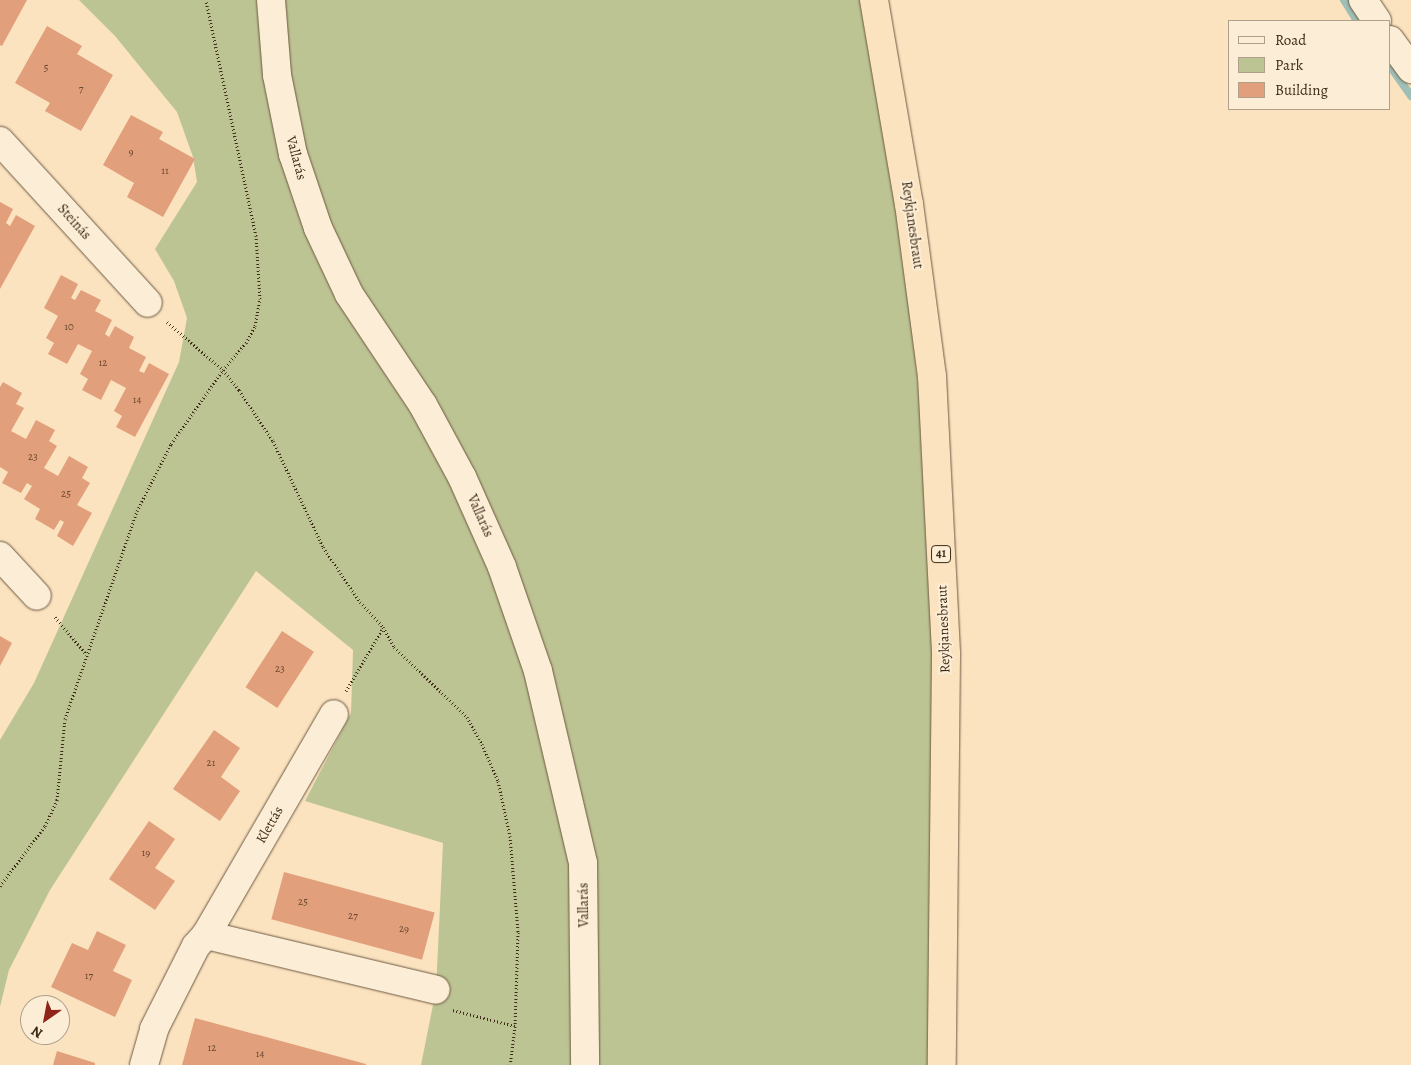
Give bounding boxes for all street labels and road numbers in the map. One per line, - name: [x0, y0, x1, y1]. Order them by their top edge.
- street label: Vallarás: [282, 134, 310, 182]
- street label: Reykjanesbraut: [898, 180, 926, 270]
- street label: Steinás: [54, 201, 94, 243]
- street label: Vallarás: [463, 492, 497, 540]
- road number: 41: [931, 544, 951, 564]
- street label: Reykjanesbraut: [934, 585, 954, 673]
- street label: Klettás: [253, 804, 287, 846]
- street label: Vallarás: [575, 883, 593, 927]

